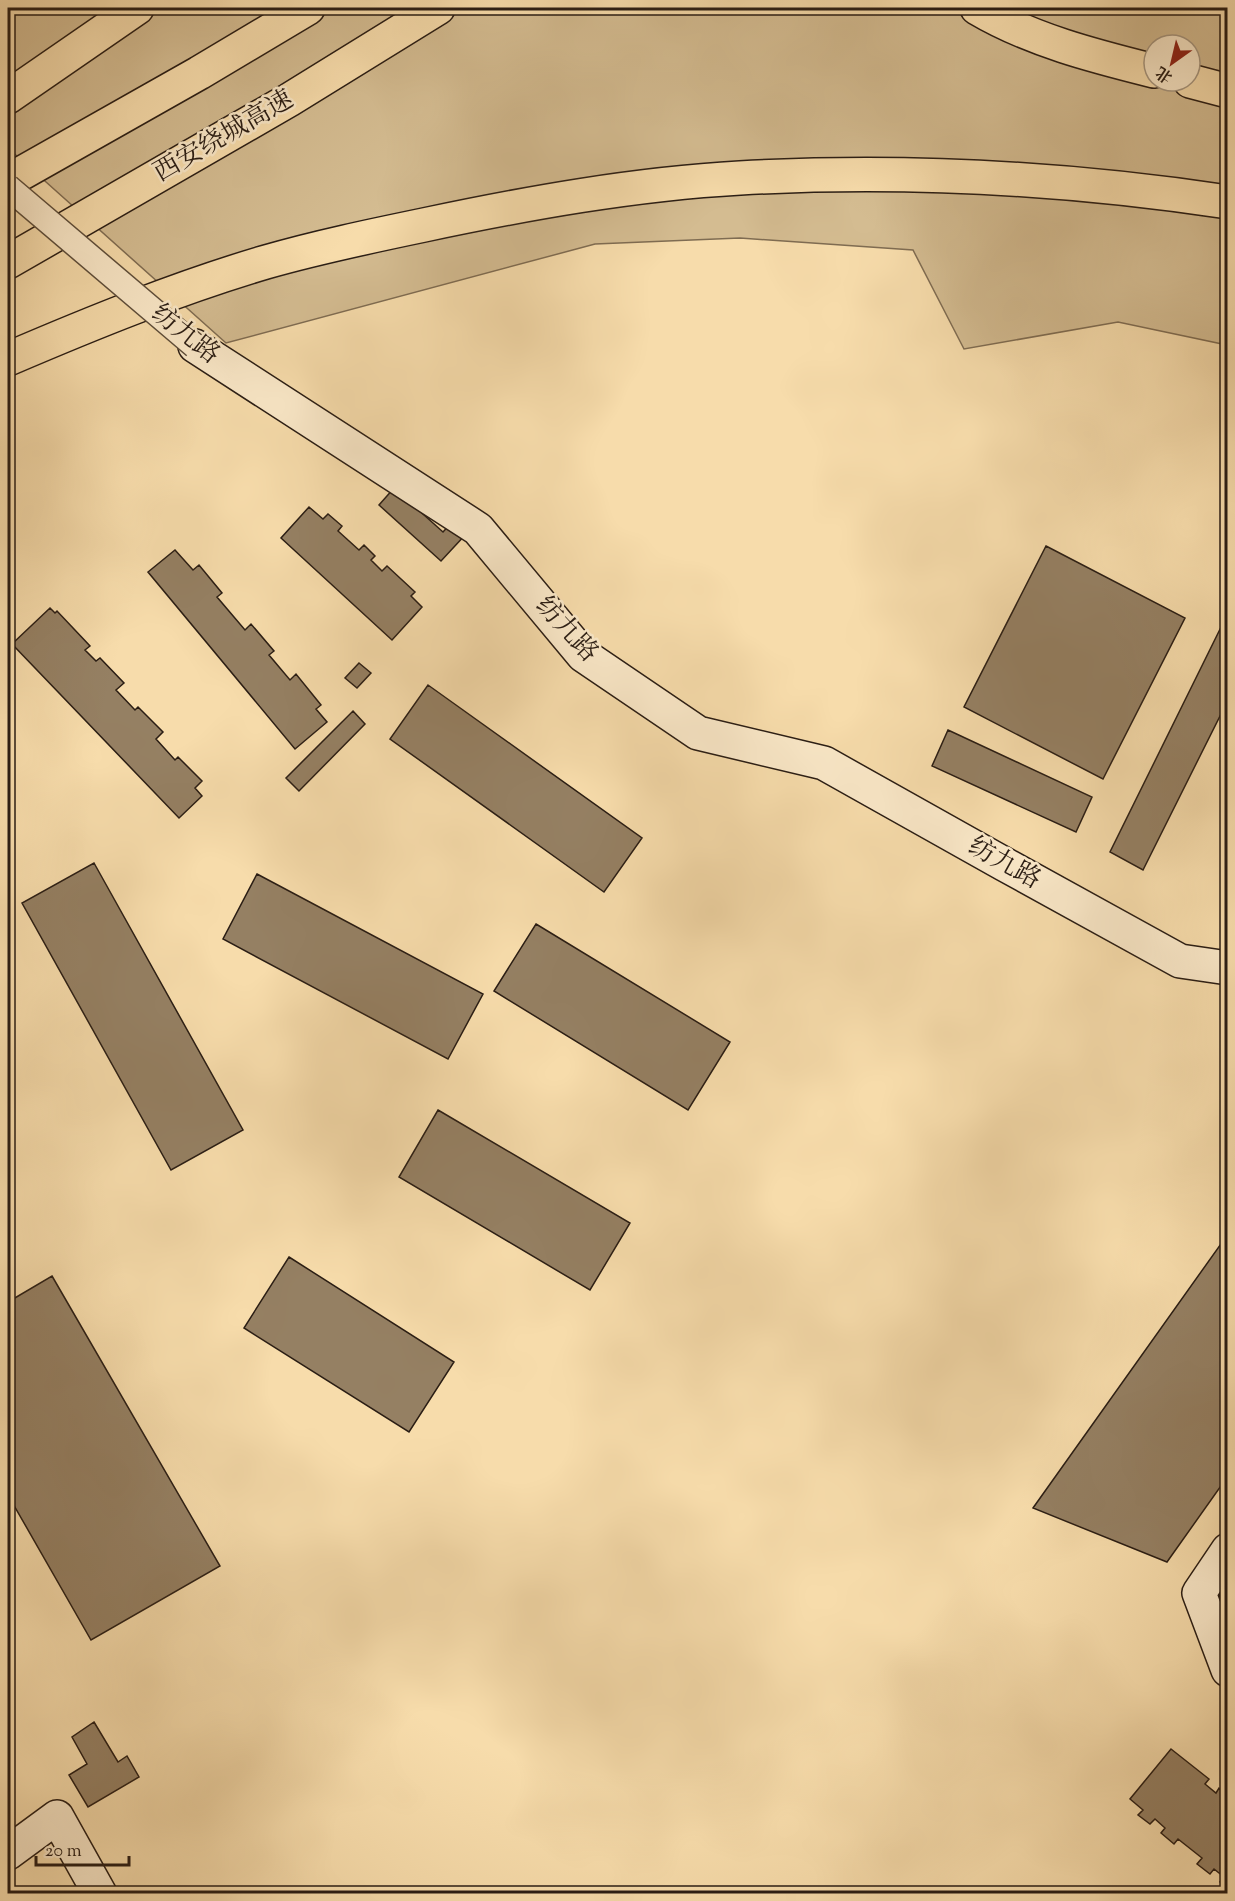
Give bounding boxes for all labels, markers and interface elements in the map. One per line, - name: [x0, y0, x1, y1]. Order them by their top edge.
- north arrow: [1142, 33, 1202, 93]
- text: 北: [1152, 59, 1178, 87]
- street label: 西安绕城高速: [147, 82, 301, 192]
- street label: 纺九路: [143, 296, 227, 374]
- street label: 纺九路: [526, 589, 606, 671]
- street label: 纺九路: [961, 829, 1047, 899]
- scale bar: [36, 1829, 129, 1867]
- text: 20 m: [45, 1839, 82, 1865]

